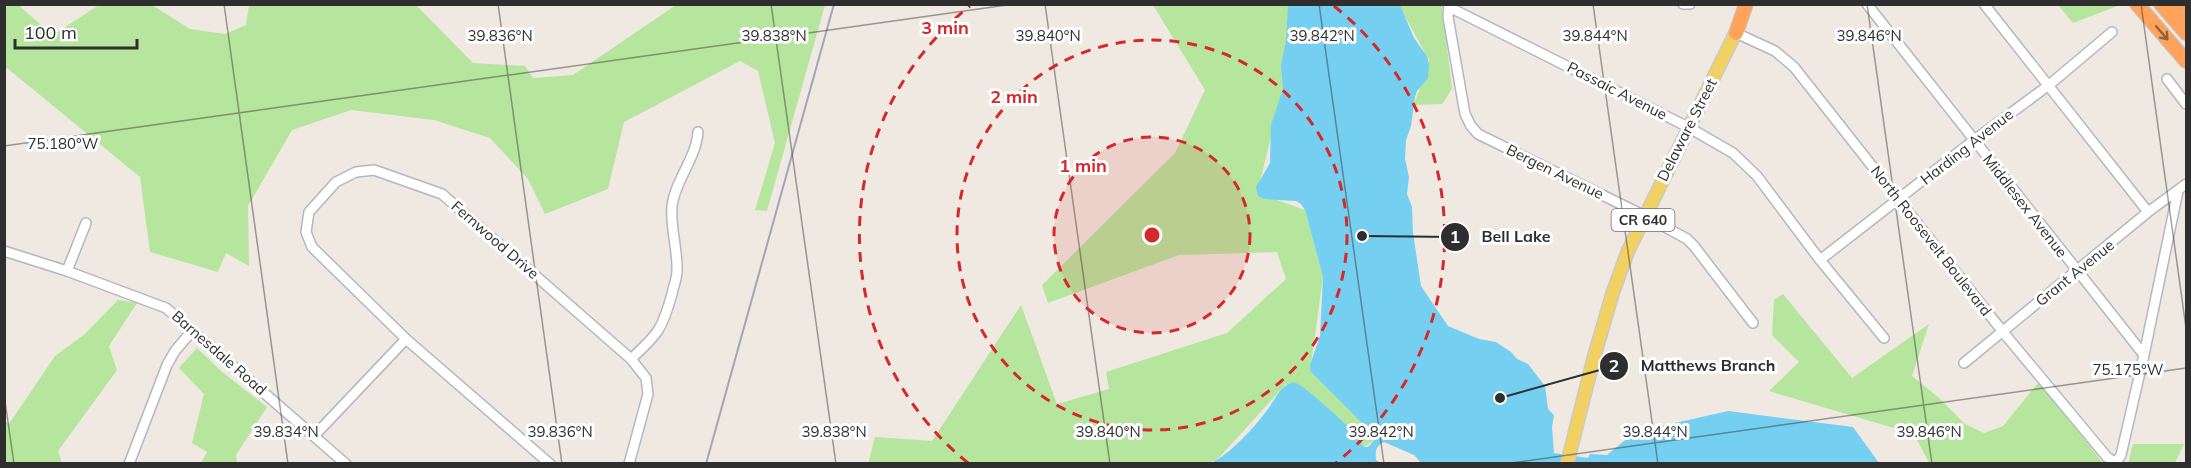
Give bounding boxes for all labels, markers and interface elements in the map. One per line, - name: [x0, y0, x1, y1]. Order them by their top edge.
- scale bar: [15, 12, 136, 50]
- text: 3 min: [921, 16, 969, 39]
- text: 100 m: [24, 21, 77, 44]
- one-way arrow: [2155, 25, 2169, 40]
- text: 39.836°N: [467, 26, 533, 45]
- text: 39.838°N: [741, 26, 807, 45]
- text: 39.840°N: [1015, 26, 1081, 45]
- text: 39.842°N: [1289, 26, 1355, 45]
- text: 39.844°N: [1562, 26, 1628, 45]
- text: 39.846°N: [1836, 26, 1902, 45]
- street label: Passaic Avenue: [1564, 57, 1670, 124]
- street label: Delaware Street: [1653, 75, 1721, 184]
- text: 2 min: [990, 85, 1038, 108]
- street label: Harding Avenue: [1917, 105, 2017, 189]
- text: 75.180°W: [28, 134, 99, 153]
- street label: Bergen Avenue: [1503, 140, 1607, 203]
- street label: Middlesex Avenue: [1979, 150, 2072, 261]
- text: 1 min: [1059, 154, 1107, 177]
- street label: North Roosevelt Boulevard: [1867, 162, 1996, 320]
- street label: Fernwood Drive: [448, 196, 543, 283]
- road number: CR 640: [1612, 209, 1674, 231]
- callout: Bell Lake: [1440, 220, 1563, 254]
- centre of rings: [1142, 225, 1162, 245]
- text: 1: [1450, 225, 1460, 248]
- text: Bell Lake: [1482, 226, 1551, 246]
- street label: Grant Avenue: [2032, 235, 2118, 310]
- street label: Barnesdale Road: [168, 306, 271, 399]
- callout: Matthews Branch: [1599, 349, 1788, 383]
- text: 2: [1609, 354, 1619, 377]
- text: Matthews Branch: [1641, 355, 1775, 375]
- text: 75.175°W: [2093, 360, 2164, 379]
- text: 39.834°N: [253, 422, 319, 441]
- text: 39.836°N: [527, 422, 593, 441]
- text: 39.838°N: [801, 422, 867, 441]
- text: 39.840°N: [1075, 422, 1141, 441]
- text: 39.842°N: [1348, 422, 1414, 441]
- text: 39.844°N: [1622, 422, 1688, 441]
- text: 39.846°N: [1896, 422, 1962, 441]

